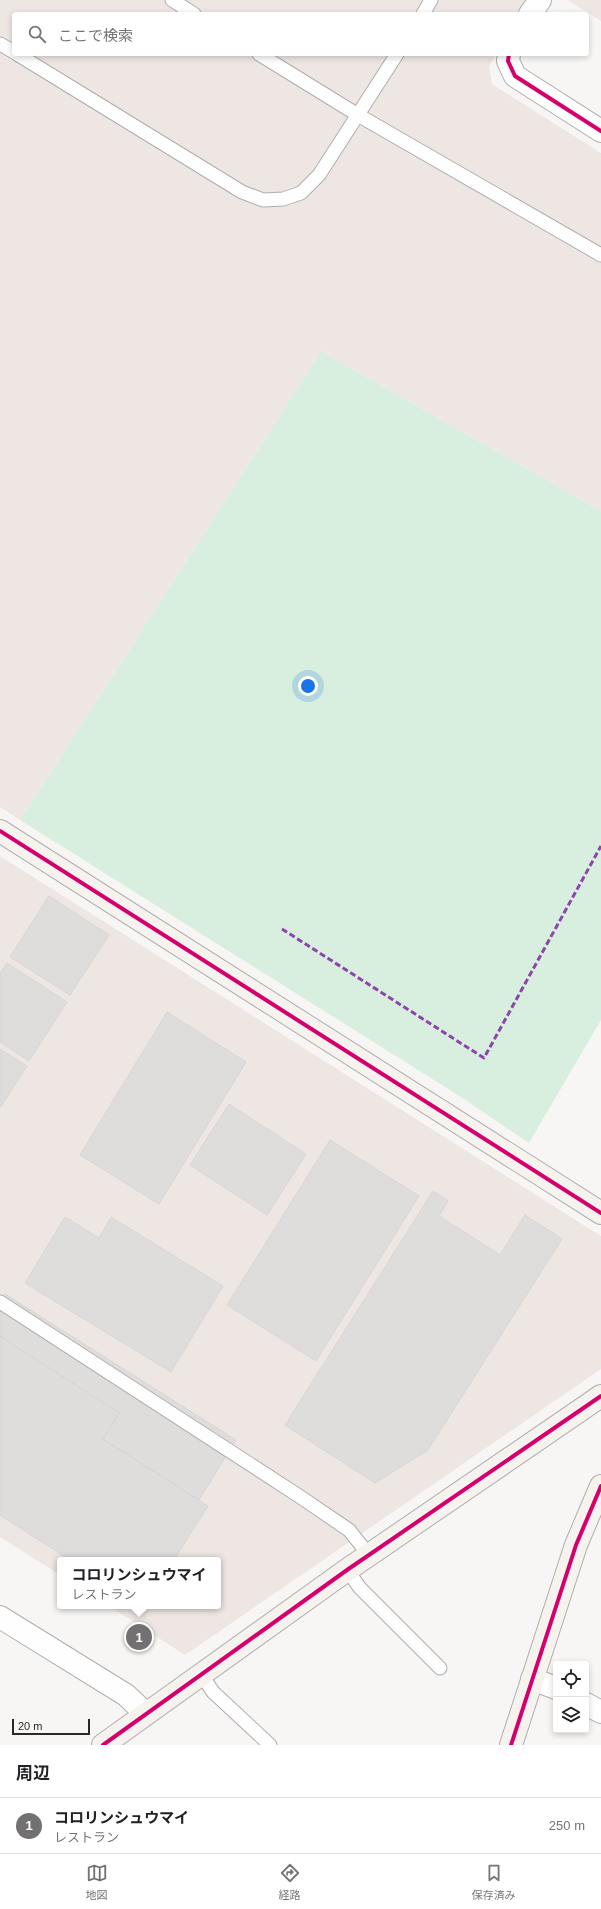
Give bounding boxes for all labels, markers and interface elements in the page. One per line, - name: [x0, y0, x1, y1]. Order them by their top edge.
- search box: [12, 12, 589, 56]
- icon: search: [26, 23, 48, 45]
- text: ここで検索: [58, 27, 133, 44]
- your location: [298, 676, 318, 696]
- popup: [57, 1557, 221, 1609]
- text: コロリンシュウマイ: [71, 1566, 207, 1583]
- text: レストラン: [71, 1587, 137, 1602]
- pin: 1: [126, 1622, 152, 1652]
- map controls: [553, 1661, 589, 1733]
- button: locate: [553, 1661, 589, 1697]
- button: layers: [553, 1697, 589, 1733]
- scale bar: [12, 1717, 90, 1736]
- text: 20 m: [18, 1720, 42, 1732]
- text: 周辺: [16, 1764, 50, 1783]
- text: コロリンシュウマイ: [54, 1809, 189, 1826]
- text: 1: [25, 1818, 33, 1833]
- text: 250 m: [549, 1818, 585, 1833]
- text: レストラン: [54, 1830, 119, 1845]
- tab: 地図: [86, 1862, 108, 1902]
- tab: 経路: [279, 1862, 301, 1902]
- tab: 保存済み: [472, 1862, 516, 1902]

